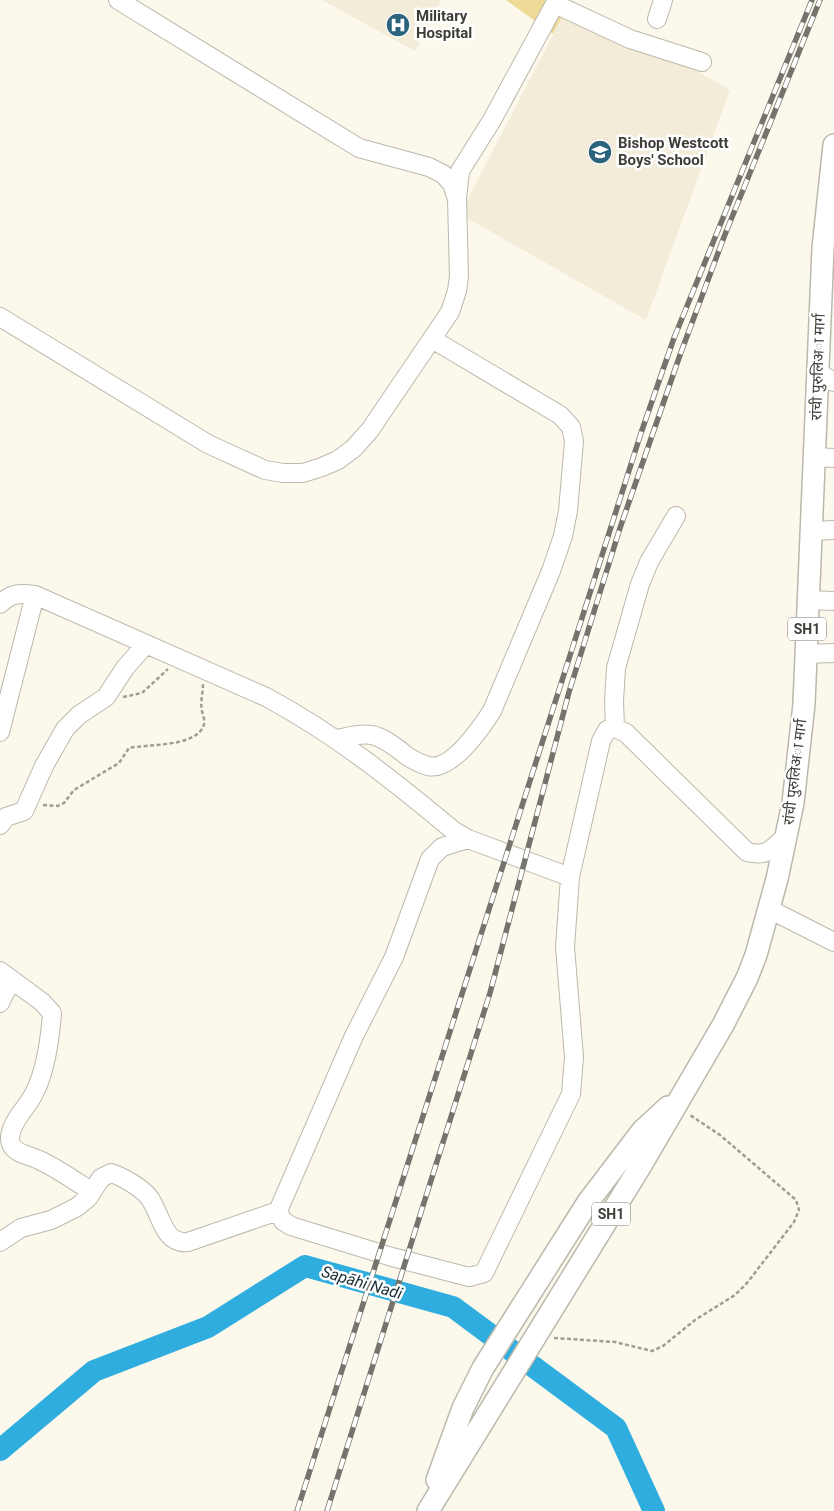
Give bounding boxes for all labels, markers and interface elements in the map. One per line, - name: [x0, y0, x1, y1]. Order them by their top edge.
- place label: Military Hospital: [416, 7, 472, 42]
- hospital icon: Military Hospital: [385, 12, 411, 38]
- place label: Bishop Westcott Boys' School: [618, 134, 729, 169]
- school or university icon: Bishop Westcott Boys' School: [587, 139, 613, 165]
- street label: रांची पुरुलिअा मार्ग: [807, 312, 830, 421]
- road number: SH1: [788, 618, 826, 640]
- street label: रांची पुरुलिअा मार्ग: [780, 717, 812, 826]
- road number: SH1: [592, 1202, 630, 1226]
- water label: Sapāhi Nadi: [319, 1262, 405, 1303]

